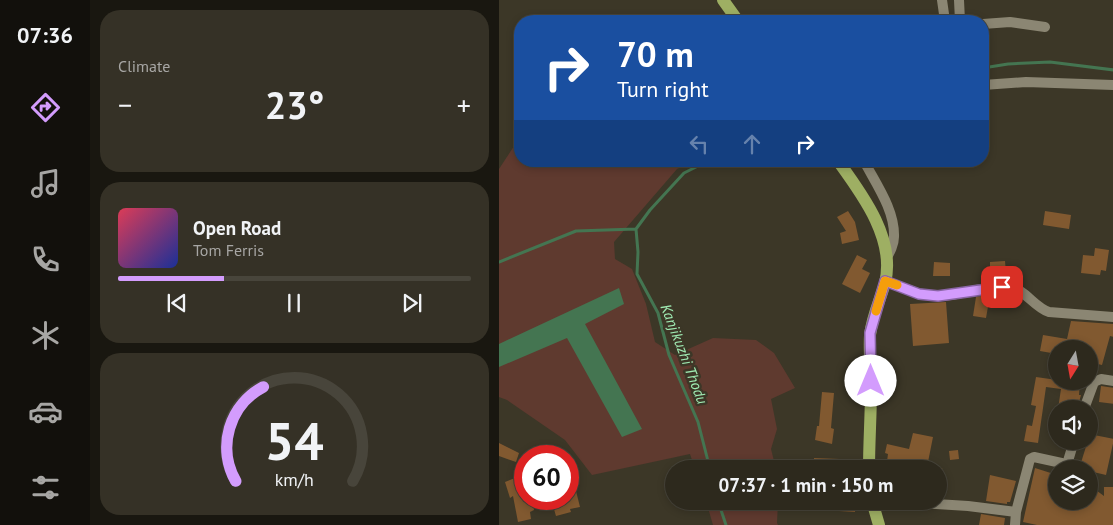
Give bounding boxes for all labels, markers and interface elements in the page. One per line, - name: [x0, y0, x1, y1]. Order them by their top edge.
- text: 07:36: [17, 21, 73, 49]
- text: 70 m: [617, 31, 694, 77]
- icon: right: [534, 35, 599, 100]
- text: Climate: [118, 56, 170, 76]
- text: Turn right: [617, 75, 709, 103]
- text: 23°: [265, 80, 324, 129]
- text: −: [118, 86, 132, 123]
- text: +: [457, 86, 471, 123]
- icon: directions: [28, 90, 63, 125]
- icon: left: [685, 130, 713, 158]
- icon: ahead: [738, 130, 766, 158]
- icon: right: [791, 130, 819, 158]
- icon: music: [28, 166, 63, 201]
- text: Open Road: [193, 216, 281, 240]
- text: Tom Ferris: [193, 240, 264, 260]
- icon: phone: [28, 242, 63, 277]
- pin: [981, 266, 1023, 308]
- icon: arrive: [988, 273, 1016, 301]
- icon: previous: [163, 289, 191, 317]
- icon: pause: [280, 289, 308, 317]
- icon: next: [398, 289, 426, 317]
- water label: Kanjikuzhi Thodu: [657, 301, 712, 407]
- icon: climate: [28, 318, 63, 353]
- north arrow: [1048, 340, 1098, 390]
- map controls: [1048, 340, 1098, 510]
- position arrow: [844, 354, 896, 406]
- icon: car: [28, 394, 63, 429]
- button: sound: [1048, 400, 1098, 450]
- text: 54: [265, 407, 324, 474]
- speed limit sign: 60: [514, 445, 579, 510]
- button: layers: [1048, 460, 1098, 510]
- text: km/h: [275, 468, 314, 491]
- icon: filters: [28, 470, 63, 505]
- text: 07:37 · 1 min · 150 m: [719, 473, 893, 497]

